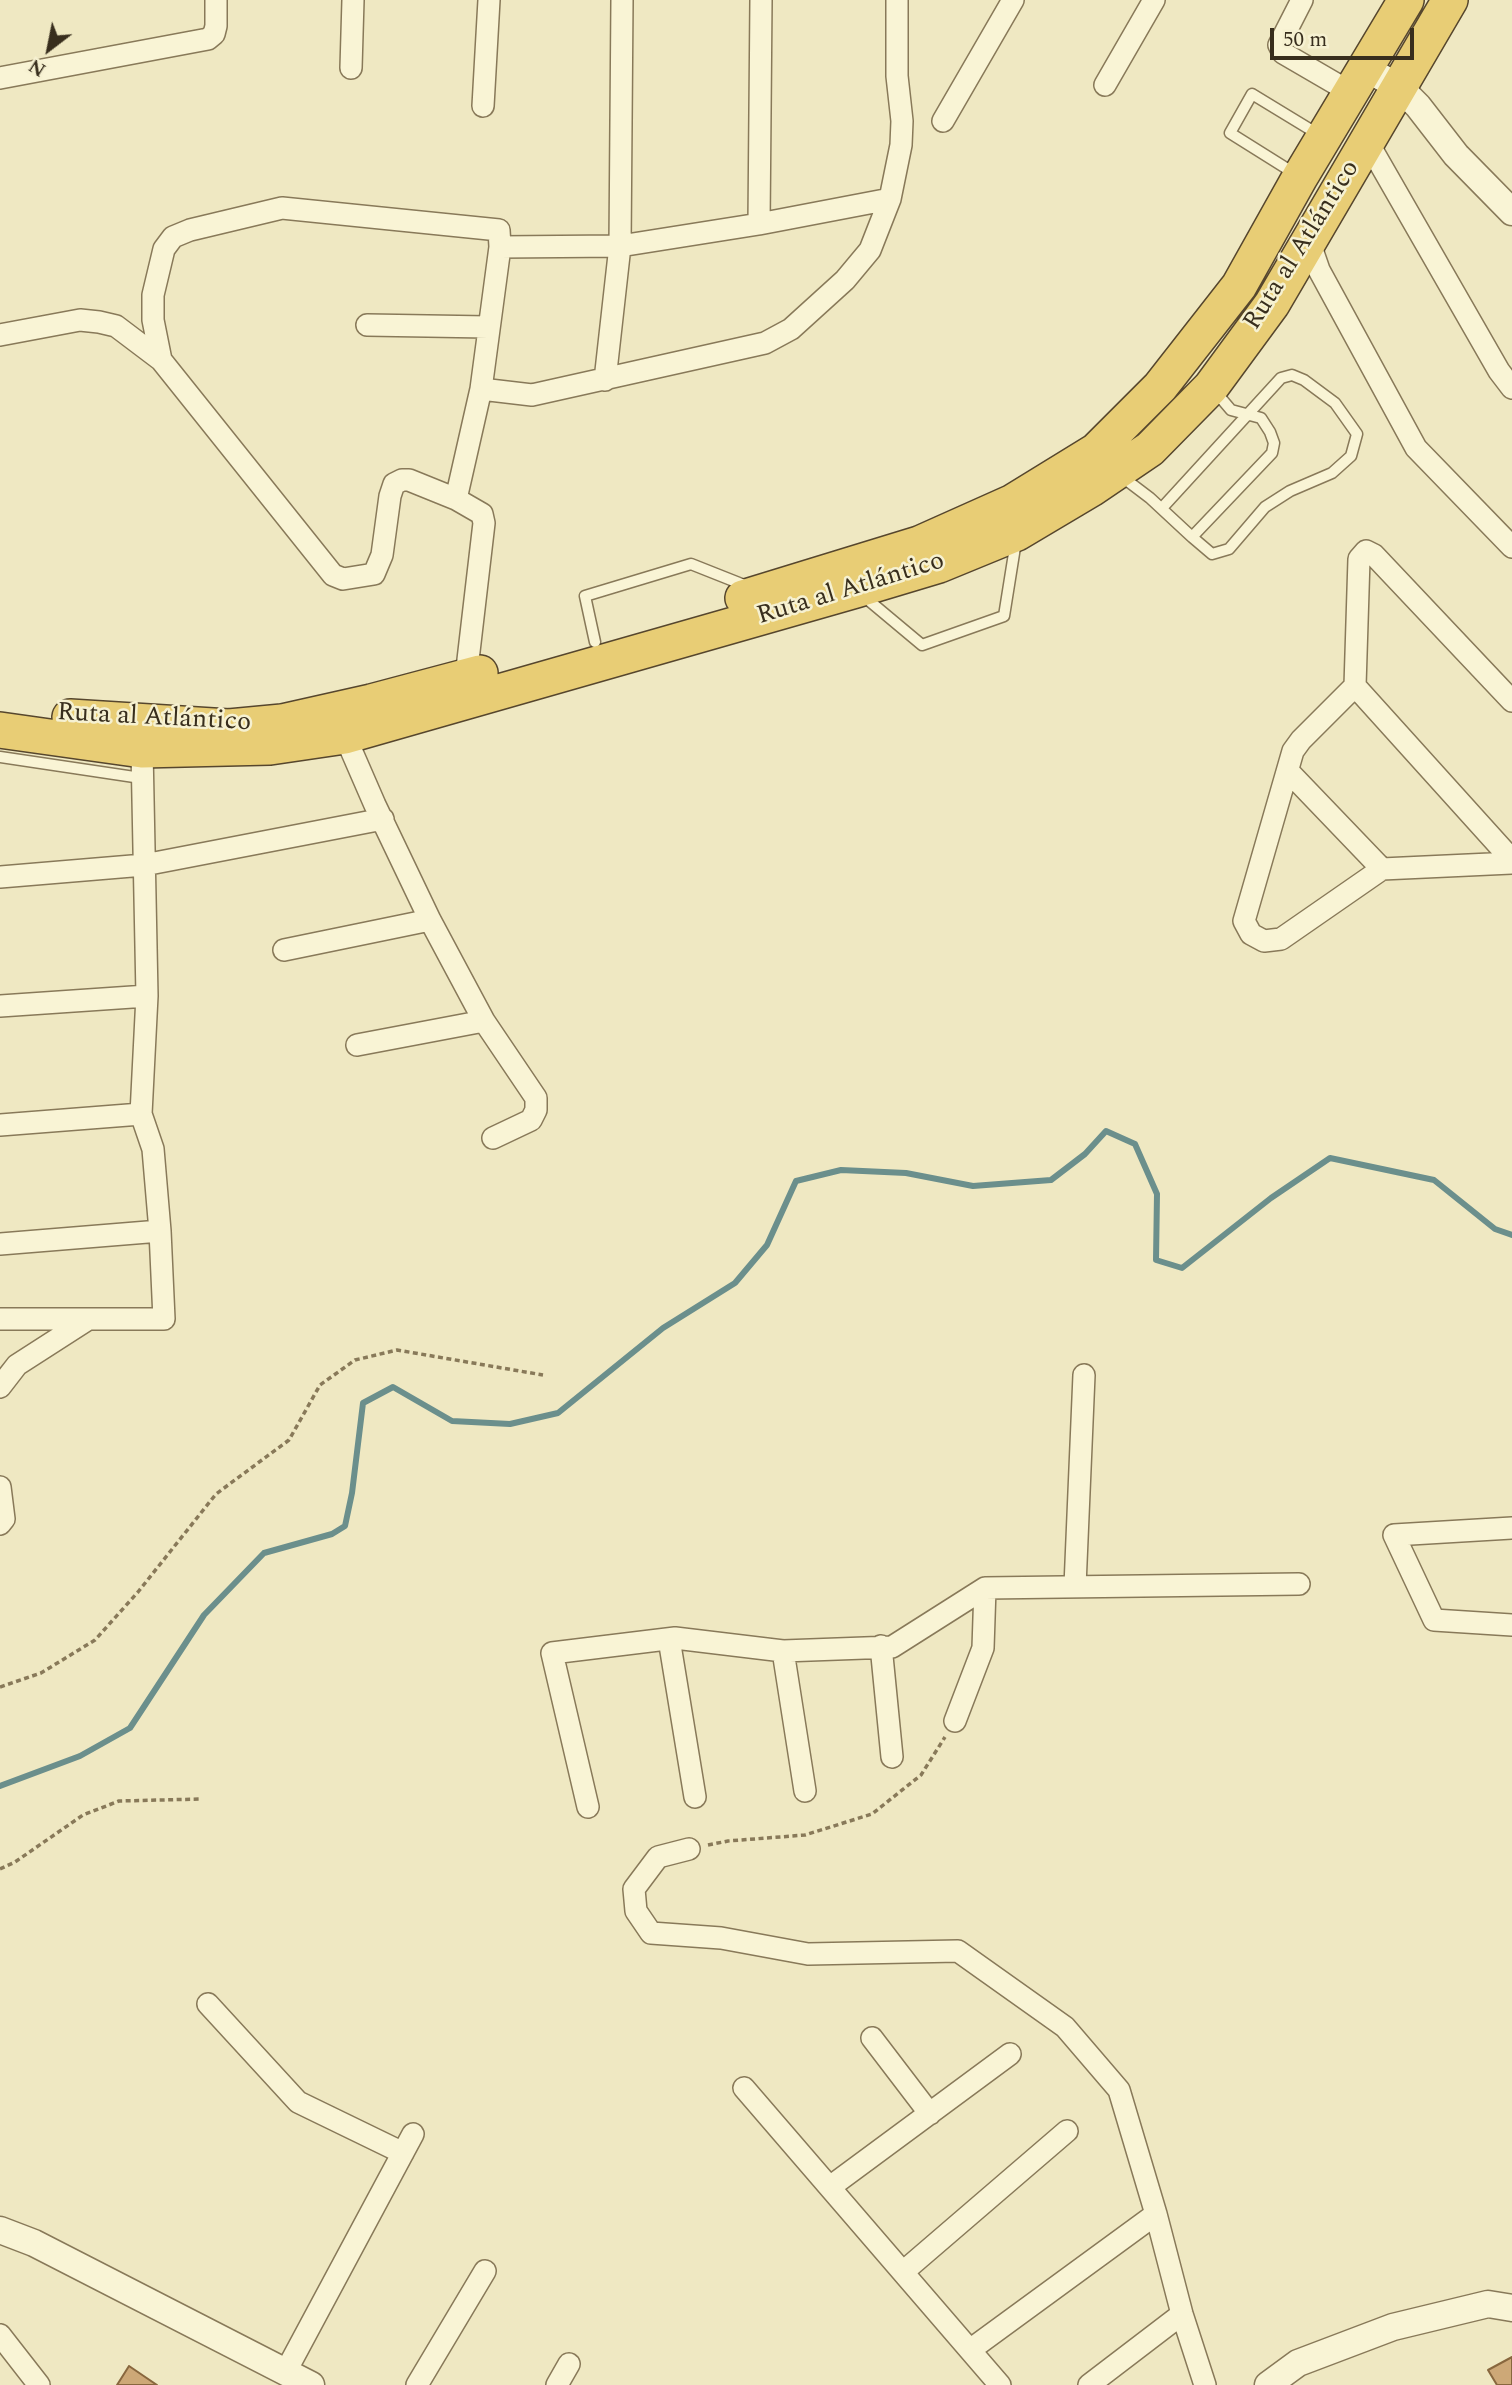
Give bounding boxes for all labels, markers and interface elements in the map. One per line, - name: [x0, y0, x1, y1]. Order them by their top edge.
- north arrow: [14, 14, 84, 84]
- scale bar: [1274, 14, 1418, 58]
- text: 50 m: [1283, 24, 1327, 56]
- text: N: [23, 51, 52, 84]
- street label: Ruta al Atlántico: [1238, 155, 1368, 337]
- street label: Ruta al Atlántico: [754, 547, 948, 633]
- street label: Ruta al Atlántico: [56, 698, 252, 740]

